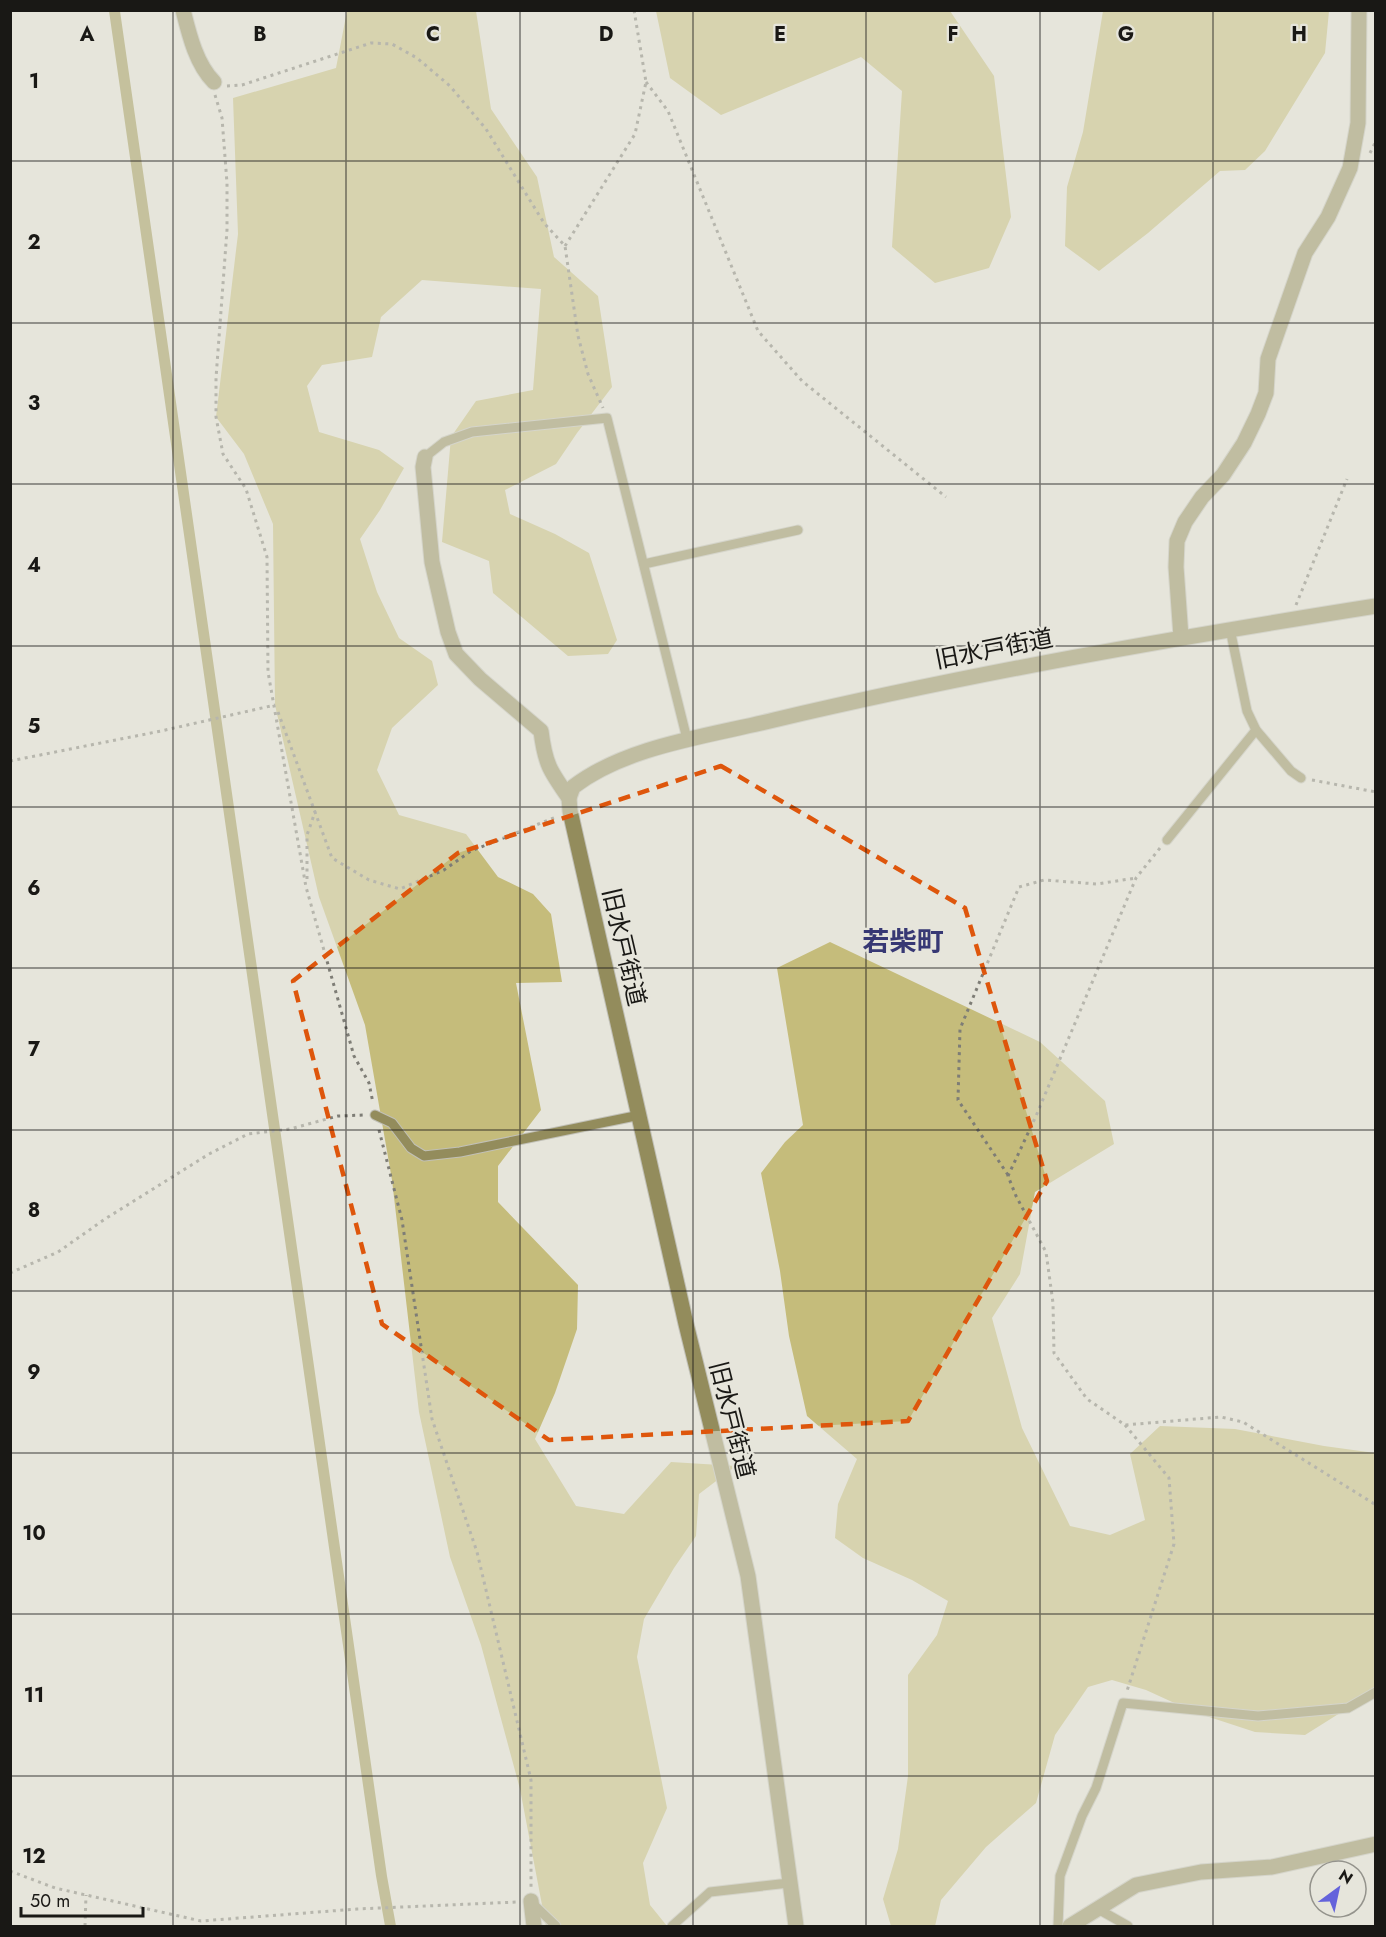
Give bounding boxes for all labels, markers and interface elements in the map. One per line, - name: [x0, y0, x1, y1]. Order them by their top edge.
- text: A: [79, 20, 95, 49]
- text: B: [253, 20, 267, 49]
- text: C: [426, 20, 440, 49]
- text: D: [599, 20, 613, 49]
- text: E: [774, 20, 786, 49]
- text: F: [947, 20, 959, 49]
- text: G: [1118, 20, 1134, 49]
- text: H: [1291, 20, 1307, 49]
- text: 1: [29, 67, 39, 96]
- text: 2: [27, 228, 41, 257]
- text: 3: [28, 389, 40, 418]
- text: 4: [27, 551, 41, 580]
- street label: 旧水戸街道: [932, 620, 1056, 677]
- text: 5: [28, 712, 41, 741]
- text: 6: [27, 874, 41, 903]
- street label: 旧水戸街道: [594, 884, 655, 1009]
- district label: 若柴町: [863, 922, 944, 961]
- text: 7: [28, 1035, 41, 1064]
- text: 8: [28, 1196, 40, 1225]
- street label: 旧水戸街道: [701, 1357, 764, 1482]
- text: 9: [27, 1358, 41, 1387]
- text: 10: [22, 1519, 46, 1548]
- text: 11: [24, 1681, 44, 1710]
- text: 12: [22, 1842, 46, 1871]
- north arrow: [1308, 1859, 1368, 1919]
- text: N: [1334, 1864, 1357, 1890]
- scale bar: [21, 1880, 142, 1918]
- text: 50 m: [30, 1888, 70, 1914]

